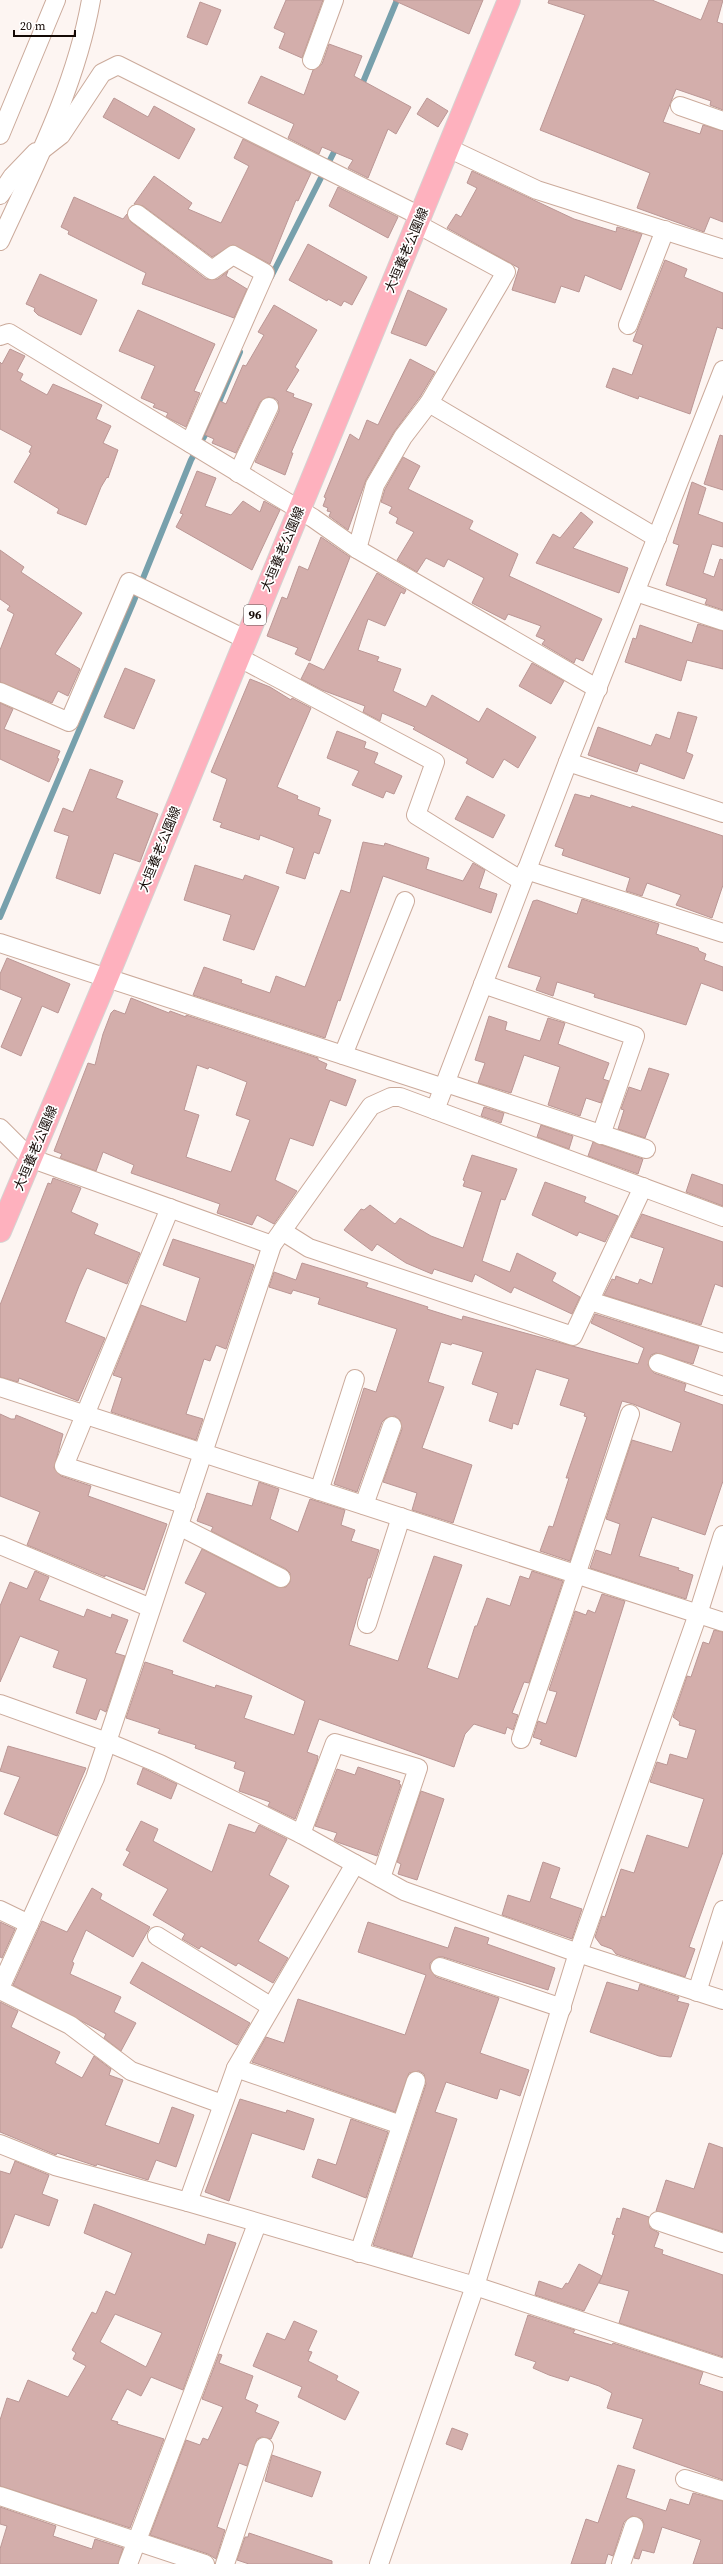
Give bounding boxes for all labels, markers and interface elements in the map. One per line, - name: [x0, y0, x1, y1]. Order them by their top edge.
- scale bar: [14, 12, 75, 38]
- text: 20 m: [20, 18, 46, 34]
- street label: 大垣養老公園線: [381, 205, 432, 295]
- street label: 大垣養老公園線: [257, 504, 308, 594]
- road number: 96: [244, 605, 266, 625]
- street label: 大垣養老公園線: [135, 804, 184, 895]
- street label: 大垣養老公園線: [10, 1103, 61, 1193]

